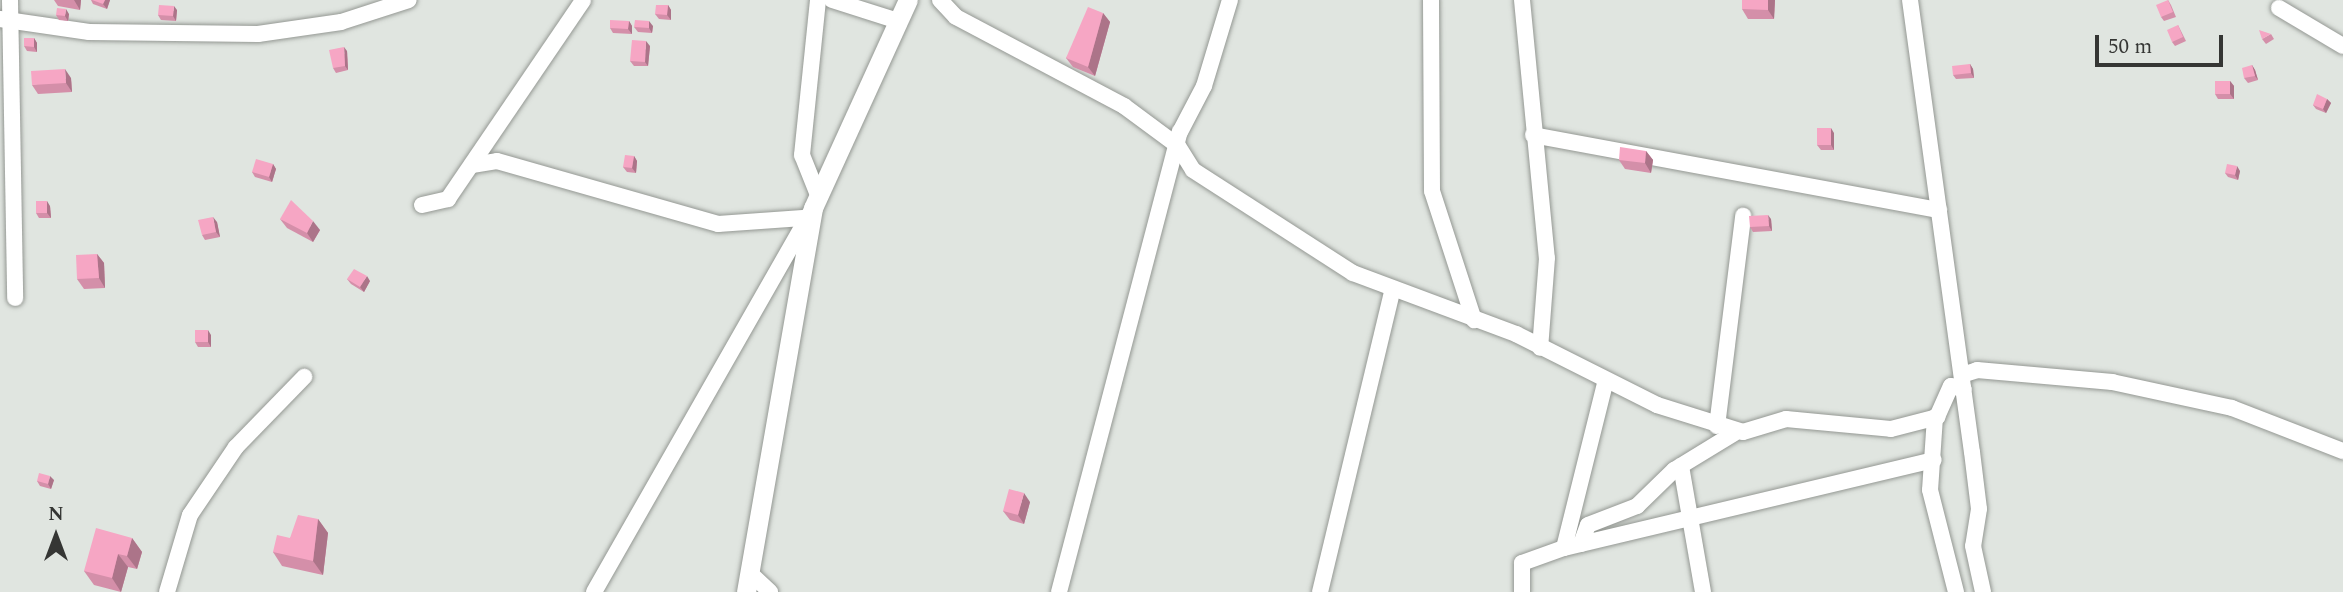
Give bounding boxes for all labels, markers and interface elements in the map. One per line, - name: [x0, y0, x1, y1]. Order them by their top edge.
- scale bar: [2098, 21, 2226, 65]
- text: 50 m: [2108, 31, 2152, 63]
- text: N: [48, 500, 64, 529]
- north arrow: [21, 501, 91, 571]

